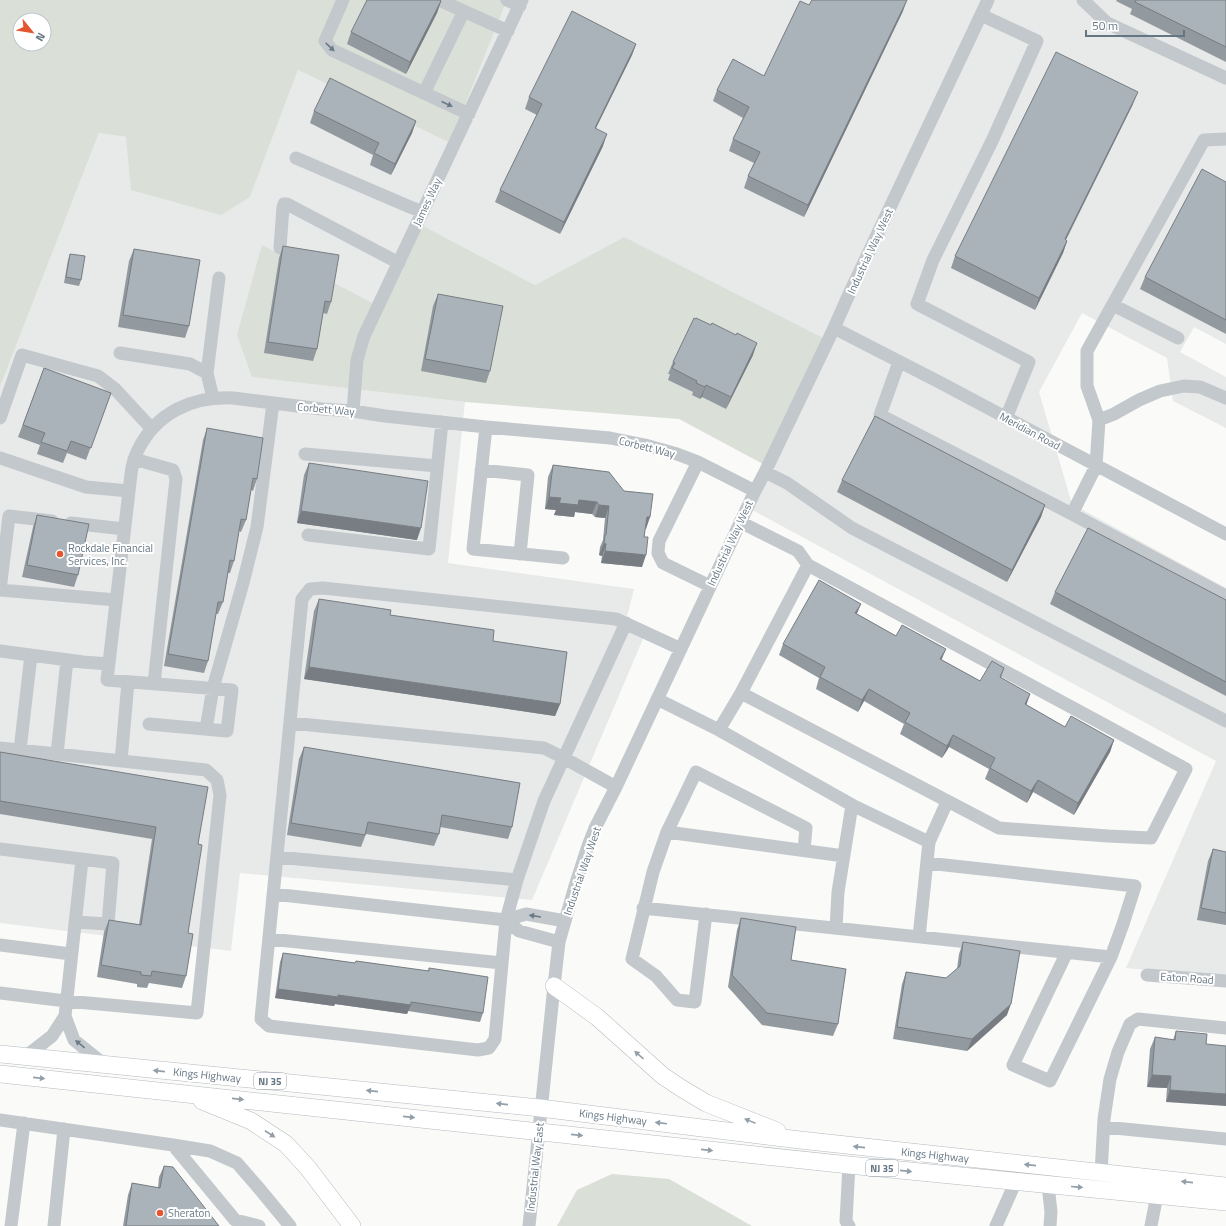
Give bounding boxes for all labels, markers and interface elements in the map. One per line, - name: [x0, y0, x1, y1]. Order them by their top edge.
- north arrow: [12, 12, 52, 52]
- scale bar: [1086, 12, 1184, 38]
- text: 50 m: [1092, 16, 1118, 35]
- text: N: [32, 30, 49, 44]
- one-way arrow: [325, 42, 335, 51]
- one-way arrow: [441, 101, 452, 107]
- street label: James Way: [409, 175, 445, 229]
- street label: Industrial Way West: [843, 205, 897, 296]
- street label: Corbett Way: [297, 399, 356, 420]
- street label: Meridian Road: [997, 408, 1063, 454]
- street label: Corbett Way: [617, 432, 677, 462]
- street label: Industrial Way West: [703, 497, 757, 588]
- place label: Rockdale Financial Services, Inc.: [68, 540, 153, 569]
- marker: Rockdale Financial Services, Inc.: [55, 549, 65, 559]
- street label: Industrial Way West: [559, 824, 605, 917]
- one-way arrow: [529, 913, 541, 919]
- street label: Eaton Road: [1160, 968, 1214, 988]
- one-way arrow: [74, 1040, 85, 1049]
- one-way arrow: [635, 1051, 644, 1060]
- street label: Kings Highway: [172, 1063, 242, 1087]
- one-way arrow: [153, 1067, 165, 1074]
- road number: NJ 35: [254, 1073, 286, 1089]
- one-way arrow: [33, 1075, 45, 1082]
- one-way arrow: [366, 1088, 378, 1095]
- one-way arrow: [232, 1096, 244, 1103]
- one-way arrow: [495, 1101, 508, 1107]
- street label: Kings Highway: [578, 1105, 649, 1129]
- one-way arrow: [403, 1114, 415, 1121]
- one-way arrow: [744, 1117, 756, 1123]
- one-way arrow: [654, 1120, 667, 1126]
- street label: Industrial Way East: [522, 1122, 548, 1212]
- one-way arrow: [265, 1130, 276, 1138]
- one-way arrow: [571, 1132, 583, 1139]
- one-way arrow: [853, 1143, 865, 1150]
- street label: Kings Highway: [900, 1143, 970, 1167]
- one-way arrow: [701, 1146, 713, 1153]
- road number: NJ 35: [866, 1160, 898, 1176]
- one-way arrow: [1024, 1162, 1036, 1168]
- one-way arrow: [900, 1167, 912, 1174]
- one-way arrow: [1181, 1179, 1193, 1185]
- one-way arrow: [1071, 1184, 1083, 1191]
- place label: Sheraton: [168, 1205, 210, 1221]
- marker: Sheraton: [155, 1208, 165, 1218]

